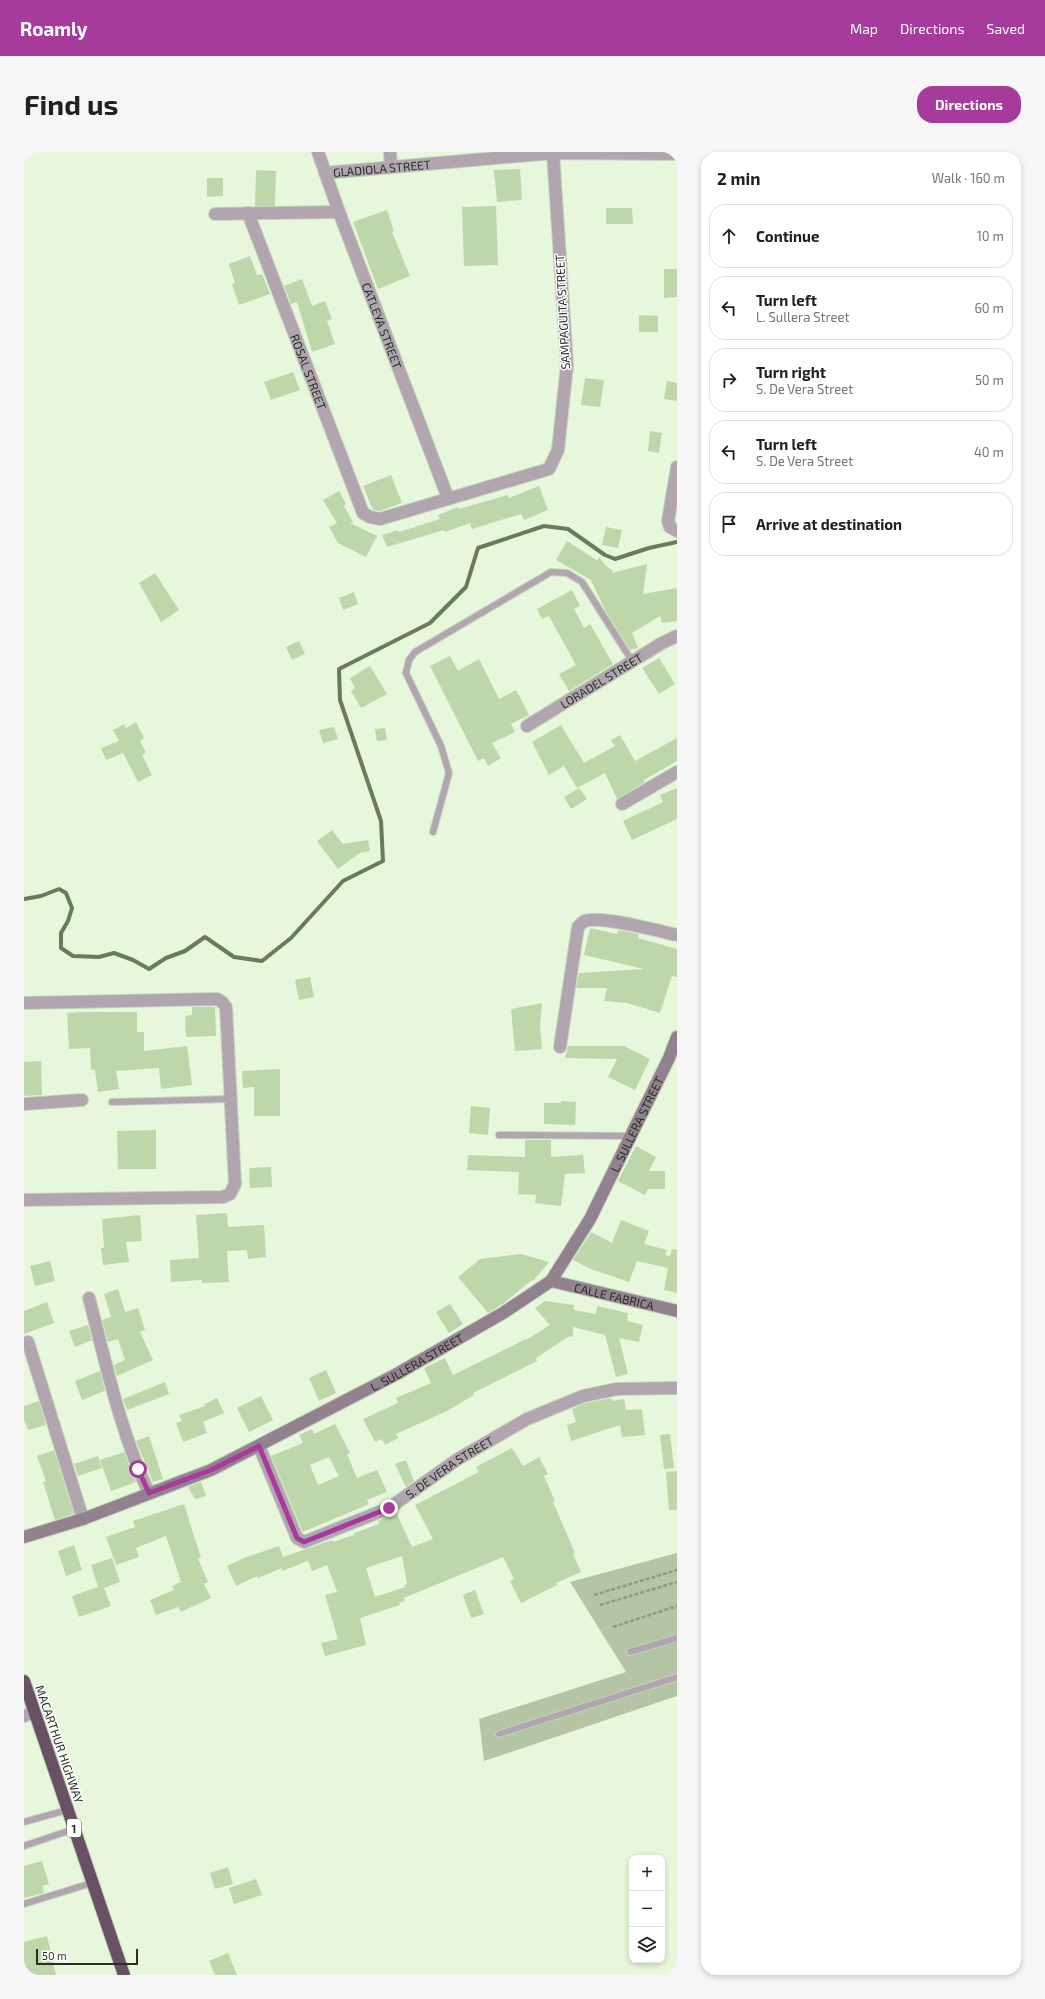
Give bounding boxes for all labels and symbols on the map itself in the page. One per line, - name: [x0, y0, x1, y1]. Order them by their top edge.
- street label: GLADIOLA STREET: [332, 157, 431, 179]
- street label: SAMPAGUITA STREET: [552, 254, 572, 370]
- street label: CATLEYA STREET: [359, 280, 405, 371]
- street label: ROSAL STREET: [288, 332, 330, 412]
- street label: LORADEL STREET: [557, 650, 645, 711]
- street label: L. SULLERA STREET: [607, 1074, 666, 1174]
- street label: CALLE FABRICA: [573, 1280, 656, 1312]
- street label: L. SULLERA STREET: [368, 1330, 466, 1394]
- street label: S. DE VERA STREET: [403, 1433, 496, 1501]
- route start: [129, 1460, 147, 1478]
- route end: [380, 1499, 398, 1517]
- street label: MACARTHUR HIGHWAY: [33, 1683, 87, 1805]
- road number: 1: [67, 1819, 81, 1837]
- scale bar: [36, 1947, 138, 1966]

